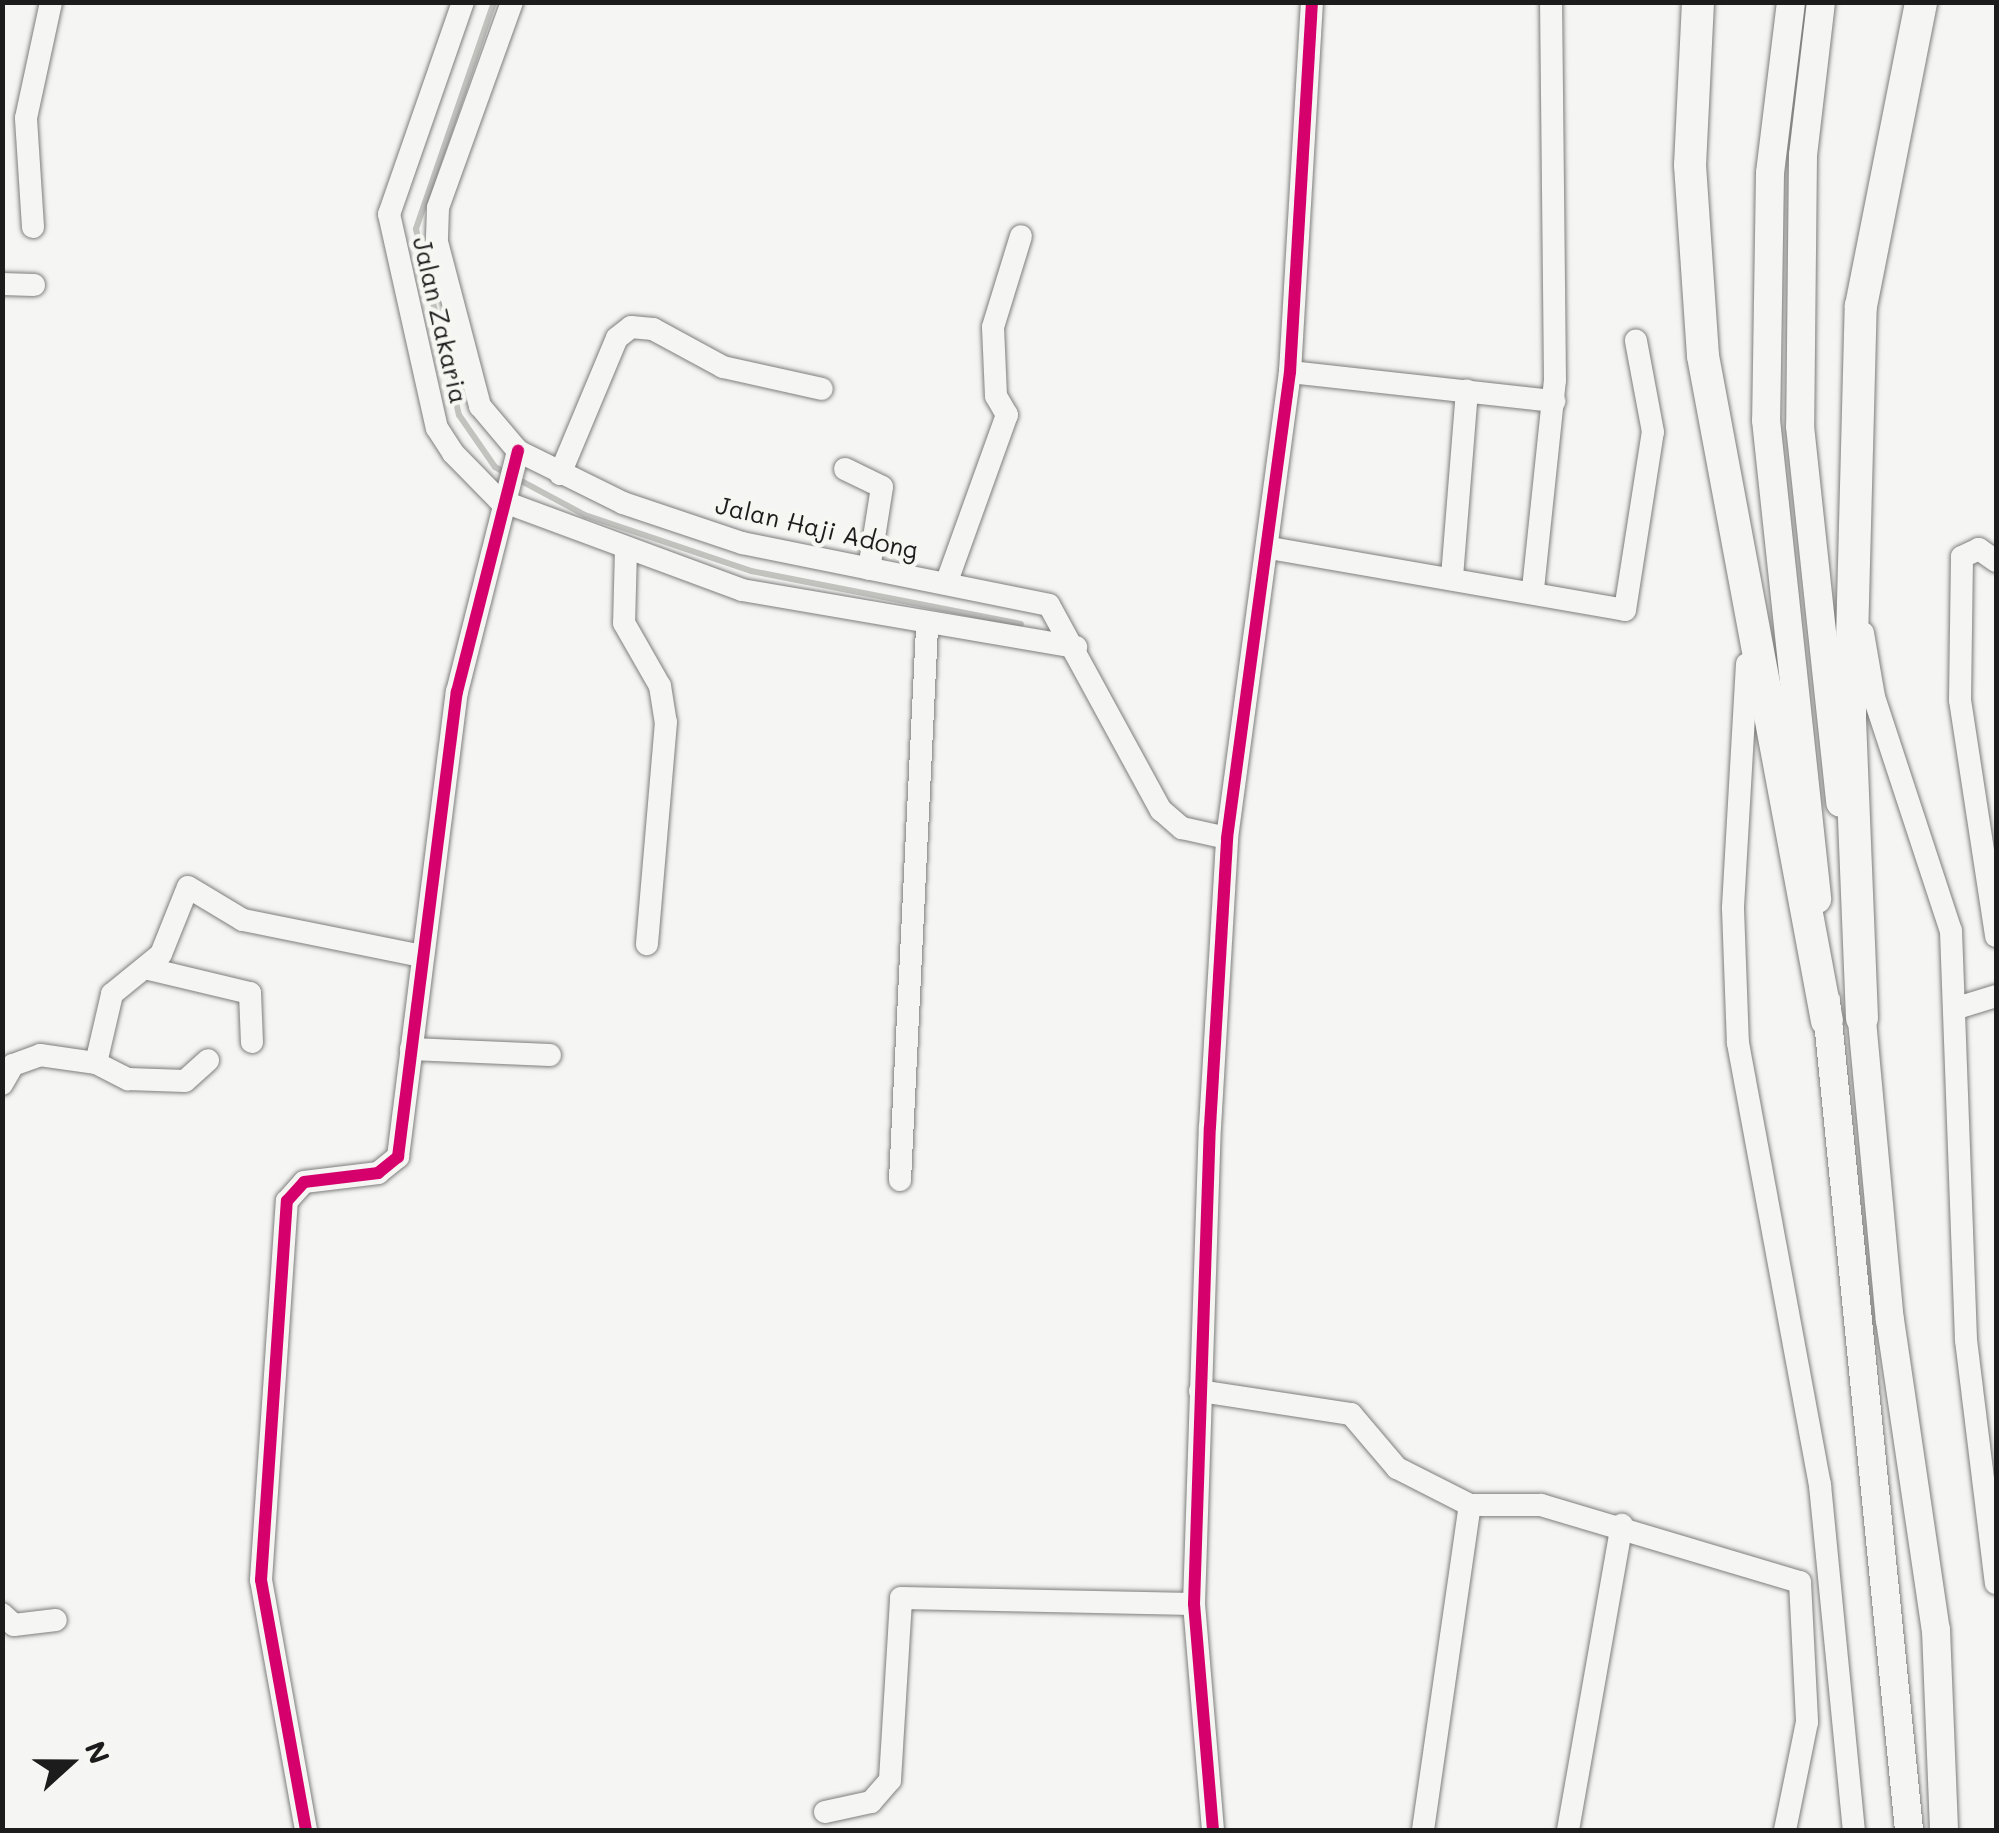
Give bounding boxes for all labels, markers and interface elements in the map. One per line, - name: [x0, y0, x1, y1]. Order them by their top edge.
- street label: Jalan Zakaria: [407, 234, 475, 406]
- street label: Jalan Haji Adong: [713, 489, 921, 565]
- north arrow: [20, 1713, 120, 1813]
- text: N: [77, 1736, 119, 1769]

